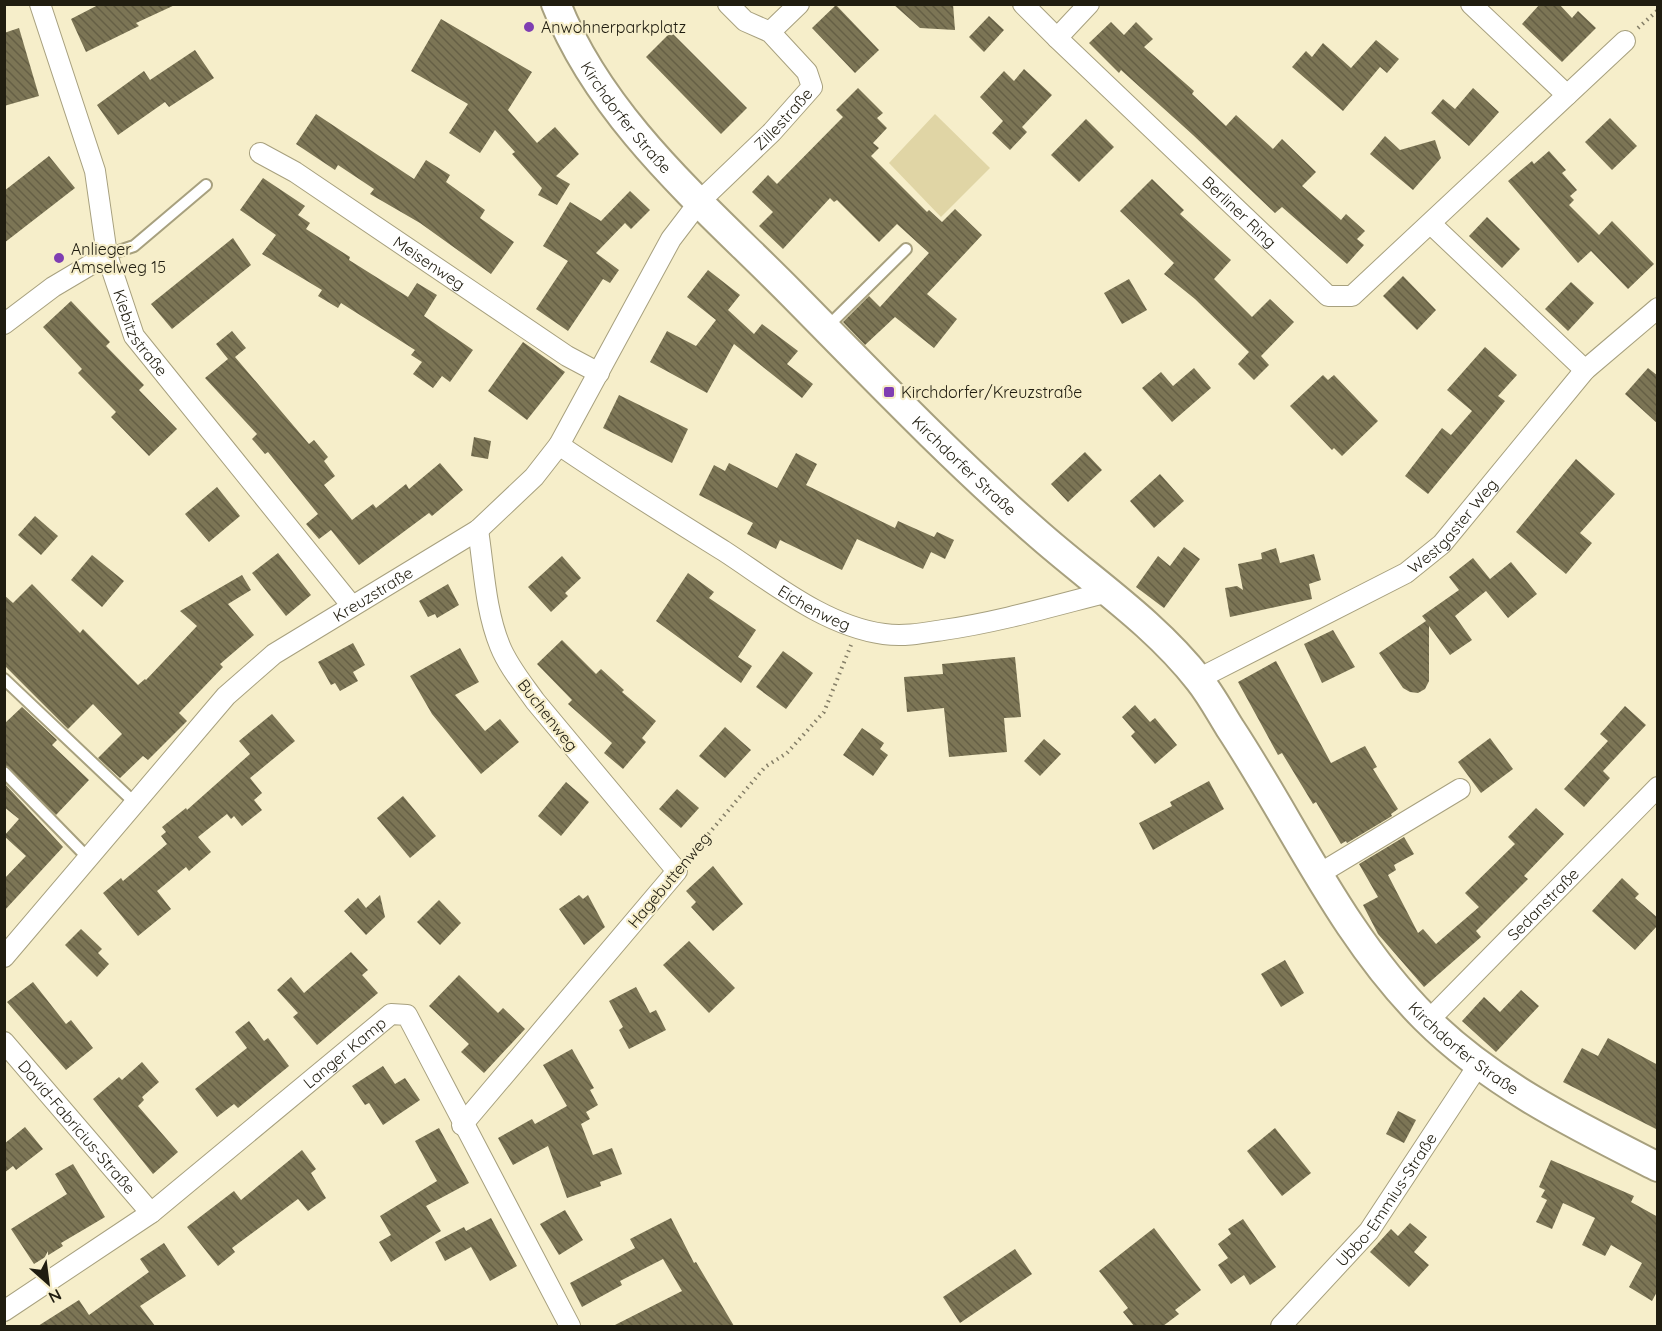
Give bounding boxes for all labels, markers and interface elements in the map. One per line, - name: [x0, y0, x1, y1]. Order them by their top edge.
- place label: Anwohnerparkplatz: [541, 17, 686, 37]
- marker: Anwohnerparkplatz: [522, 20, 536, 34]
- street label: Kirchdorfer Straße: [577, 58, 676, 177]
- street label: Zillestraße: [750, 84, 817, 154]
- street label: Berliner Ring: [1198, 172, 1281, 252]
- street label: Meisenweg: [390, 231, 469, 294]
- place label: Anlieger Amselweg 15: [71, 239, 166, 277]
- marker: Anlieger Amselweg 15: [52, 251, 66, 265]
- street label: Kiebitzstraße: [109, 287, 172, 380]
- place label: Kirchdorfer/Kreuzstraße: [901, 382, 1082, 402]
- marker: Kirchdorfer/Kreuzstraße: [882, 385, 896, 399]
- street label: Kirchdorfer Straße: [908, 411, 1021, 520]
- street label: Westgaster Weg: [1404, 474, 1502, 578]
- street label: Kreuzstraße: [329, 562, 416, 626]
- street label: Eichenweg: [774, 580, 853, 635]
- street label: Buchenweg: [514, 675, 582, 755]
- street label: Hagebuttenweg: [623, 828, 715, 932]
- street label: Sedanstraße: [1503, 863, 1583, 945]
- street label: Kirchdorfer Straße: [1404, 997, 1523, 1099]
- street label: Langer Kamp: [299, 1012, 390, 1093]
- street label: David-Fabricius-Straße: [14, 1056, 140, 1198]
- street label: Ubbo-Emmius-Straße: [1331, 1129, 1441, 1271]
- north arrow: [18, 1253, 78, 1313]
- text: N: [45, 1285, 65, 1308]

